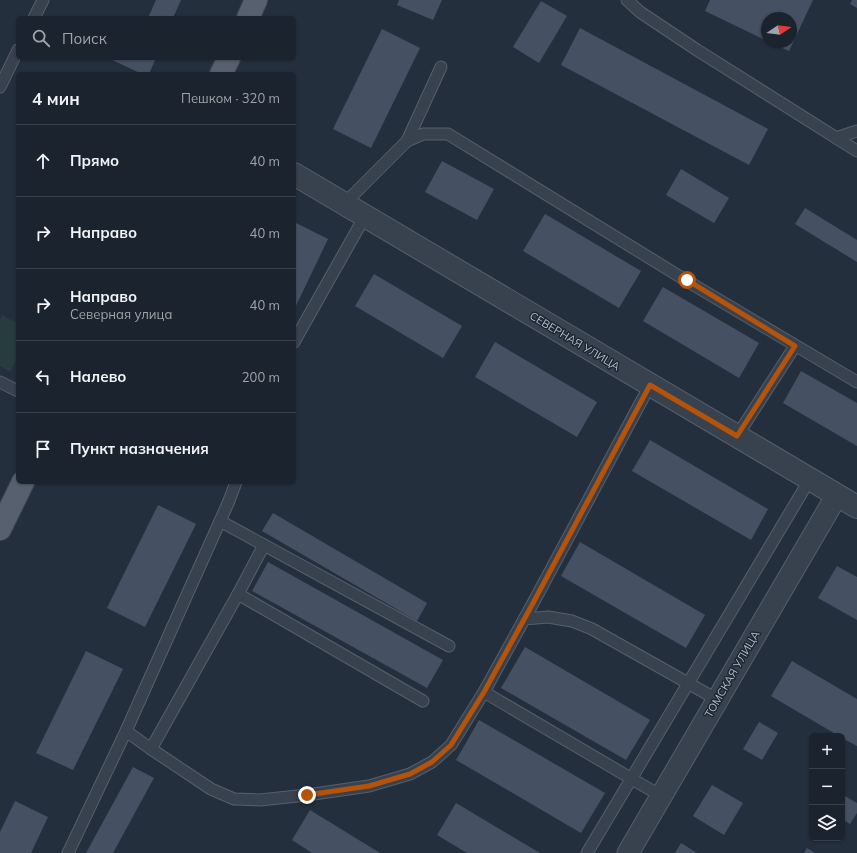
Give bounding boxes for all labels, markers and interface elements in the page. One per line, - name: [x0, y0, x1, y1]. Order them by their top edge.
- north arrow: [761, 12, 797, 48]
- search box: [16, 16, 296, 60]
- icon: search: [30, 27, 52, 49]
- text: Поиск: [62, 29, 107, 48]
- text: 4 мин: [32, 88, 80, 109]
- text: Пешком · 320 m: [181, 90, 280, 106]
- icon: ahead: [32, 150, 54, 172]
- text: Прямо: [70, 151, 119, 170]
- text: 40 m: [250, 153, 280, 169]
- icon: right: [32, 222, 54, 244]
- text: Направо: [70, 223, 137, 242]
- text: 40 m: [250, 225, 280, 241]
- route start: [678, 271, 696, 289]
- text: Направо: [70, 287, 137, 306]
- icon: right: [32, 294, 54, 316]
- text: 40 m: [250, 297, 280, 313]
- text: Северная улица: [70, 306, 172, 322]
- street label: СЕВЕРНАЯ УЛИЦА: [527, 309, 623, 373]
- icon: left: [32, 366, 54, 388]
- text: Налево: [70, 367, 126, 386]
- text: 200 m: [242, 369, 280, 385]
- icon: arrive: [32, 438, 54, 460]
- text: Пункт назначения: [70, 439, 209, 458]
- street label: ТОМСКАЯ УЛИЦА: [701, 628, 763, 720]
- map controls: [809, 733, 845, 841]
- button: +: [809, 733, 845, 769]
- button: −: [809, 769, 845, 805]
- route end: [298, 786, 316, 804]
- button: layers: [809, 805, 845, 841]

